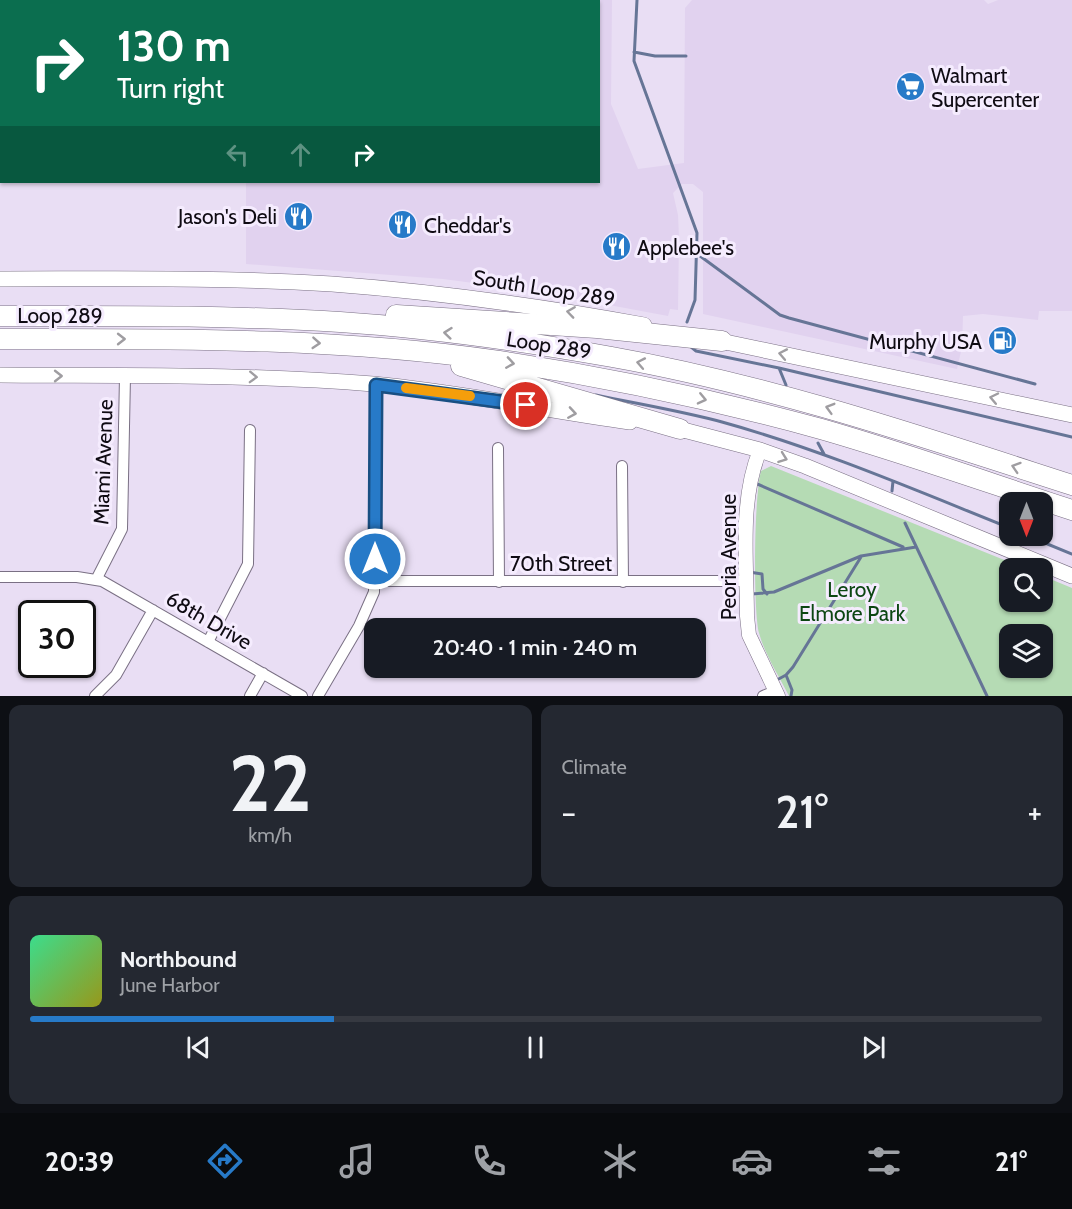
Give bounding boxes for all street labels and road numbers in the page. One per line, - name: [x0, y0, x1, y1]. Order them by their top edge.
- street label: South Loop 289: [471, 264, 617, 312]
- street label: Loop 289: [17, 303, 103, 328]
- street label: Loop 289: [505, 326, 593, 364]
- street label: Miami Avenue: [88, 399, 118, 525]
- street label: Peoria Avenue: [716, 493, 741, 620]
- street label: 70th Street: [510, 551, 612, 576]
- street label: 68th Drive: [162, 585, 257, 655]

